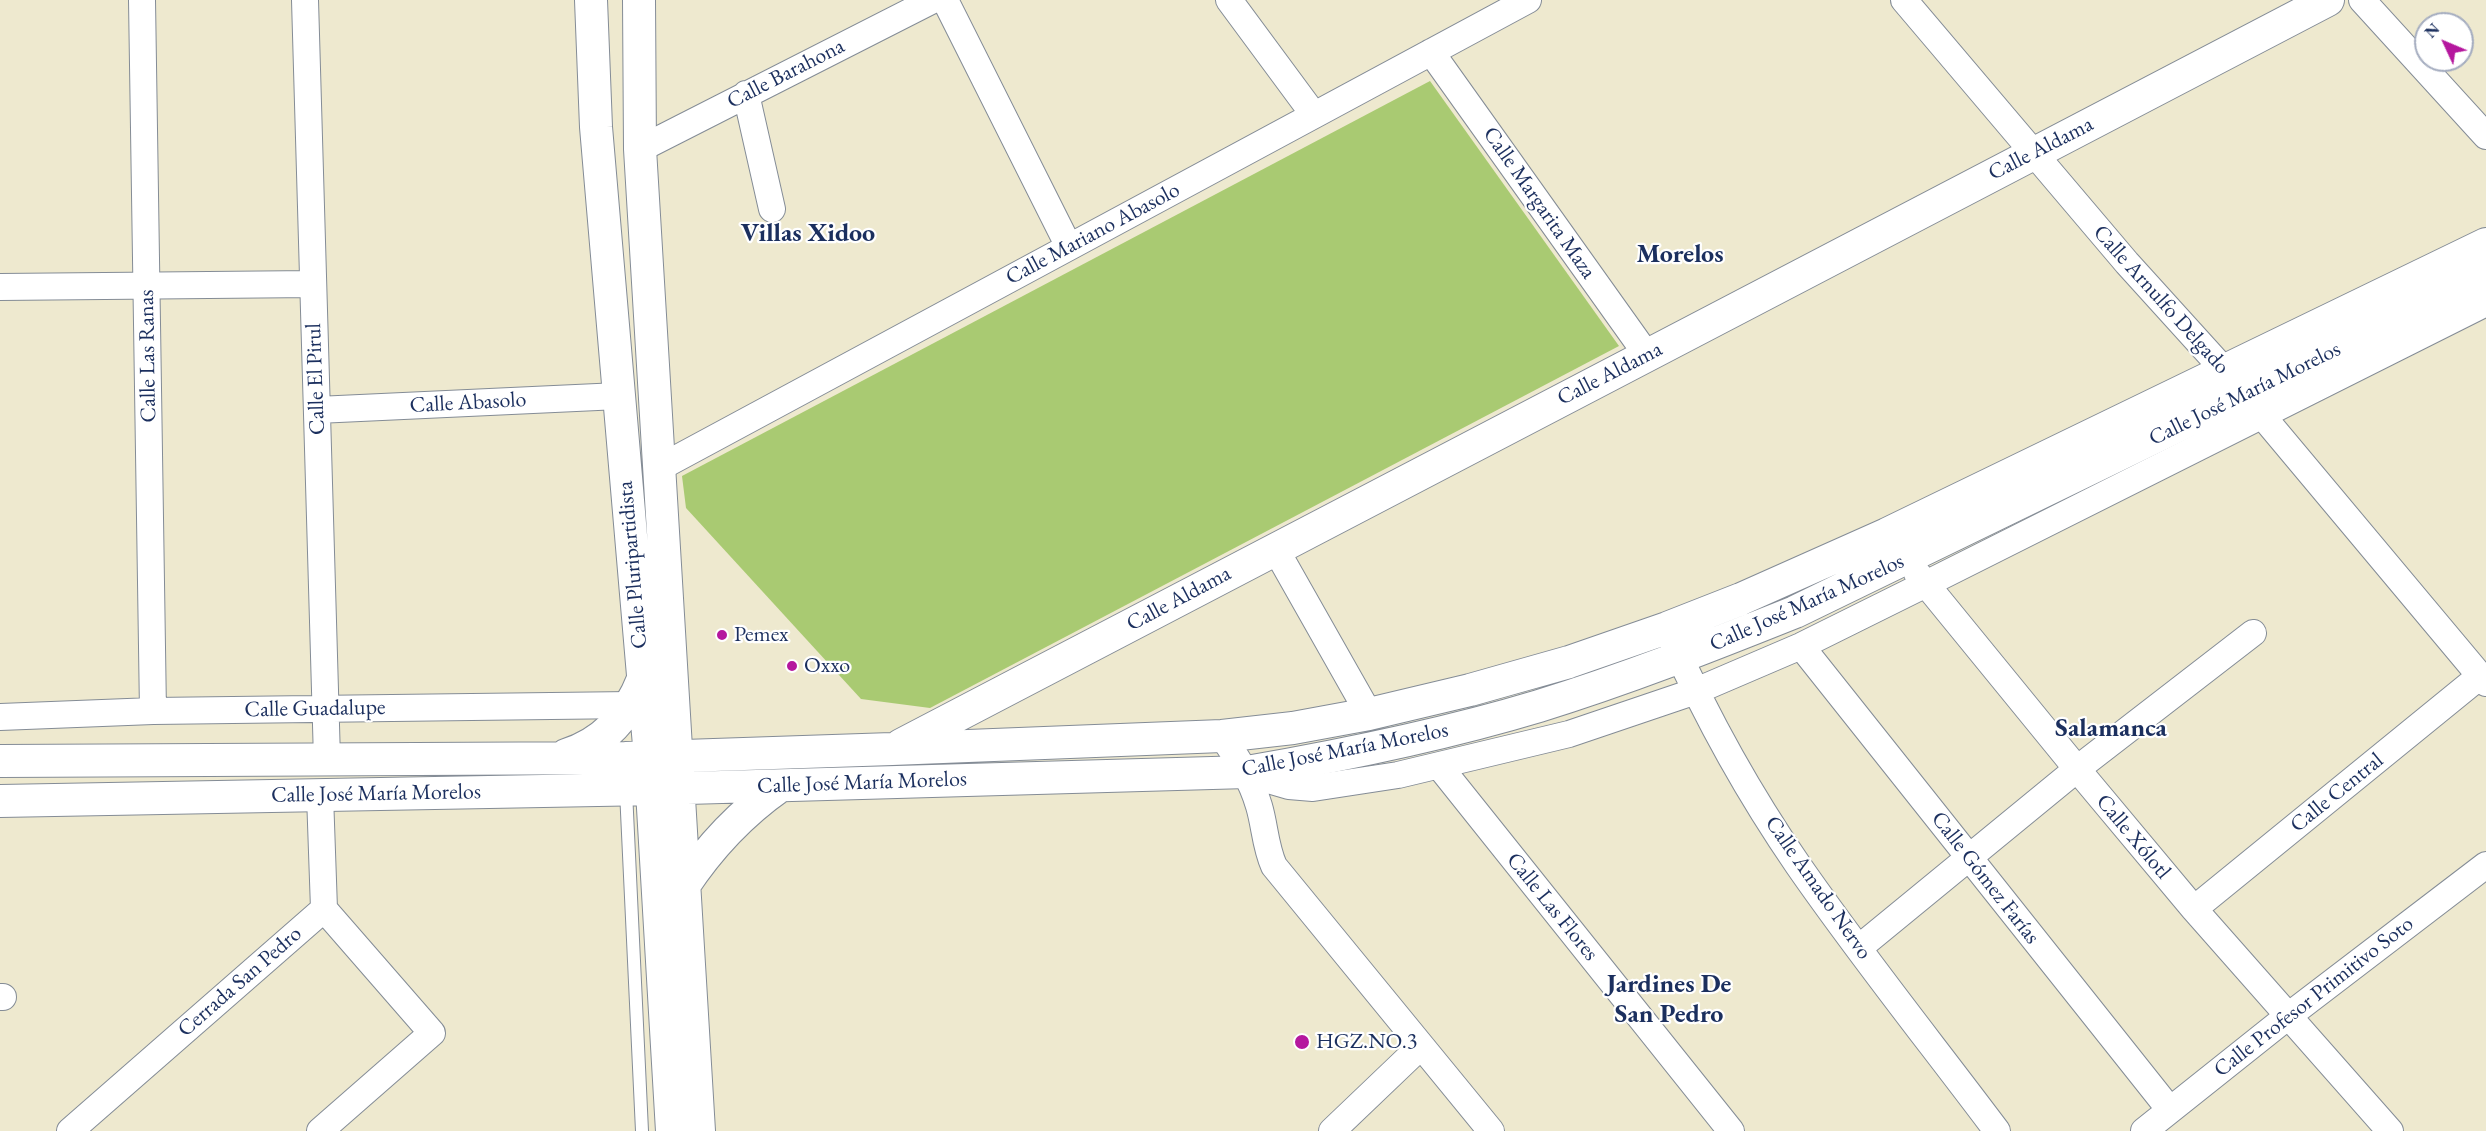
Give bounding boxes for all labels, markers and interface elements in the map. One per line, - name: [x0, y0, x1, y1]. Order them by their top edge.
- north arrow: [2414, 12, 2474, 72]
- text: N: [2420, 19, 2444, 42]
- street label: Calle Barahona: [723, 33, 849, 115]
- street label: Calle Aldama: [1984, 111, 2098, 187]
- street label: Calle Margarita Maza: [1477, 122, 1601, 284]
- street label: Calle Mariano Abasolo: [1001, 177, 1185, 291]
- district label: Villas Xidoo: [741, 218, 875, 250]
- street label: Calle Arnulfo Delgado: [2087, 220, 2235, 380]
- district label: Morelos: [1636, 239, 1724, 271]
- street label: Calle Las Ranas: [134, 289, 162, 423]
- street label: Calle El Pirul: [301, 323, 331, 435]
- street label: Calle Aldama: [1553, 336, 1667, 412]
- street label: Calle José María Morelos: [2145, 336, 2345, 452]
- street label: Calle Abasolo: [409, 387, 527, 419]
- street label: Calle Pluripartidista: [613, 480, 653, 650]
- street label: Calle José María Morelos: [1706, 548, 1908, 658]
- street label: Calle Aldama: [1122, 561, 1236, 637]
- place label: Pemex: [734, 622, 788, 648]
- marker: Pemex: [715, 628, 729, 642]
- place label: Oxxo: [804, 653, 850, 679]
- marker: Oxxo: [785, 659, 799, 673]
- street label: Calle Guadalupe: [244, 695, 386, 723]
- district label: Salamanca: [2055, 713, 2167, 745]
- street label: Calle José María Morelos: [1239, 717, 1451, 783]
- street label: Calle Central: [2285, 747, 2389, 839]
- street label: Calle José María Morelos: [757, 766, 967, 800]
- street label: Calle José María Morelos: [271, 779, 481, 809]
- street label: Calle Xólotl: [2090, 789, 2176, 885]
- street label: Calle Gómez Farías: [1925, 806, 2045, 950]
- street label: Calle Amado Nervo: [1759, 811, 1877, 965]
- street label: Calle Las Flores: [1500, 848, 1604, 966]
- street label: Calle Profesor Primitivo Soto: [2209, 911, 2419, 1083]
- street label: Cerrada San Pedro: [173, 921, 307, 1043]
- district label: Jardines De San Pedro: [1607, 969, 1731, 1030]
- place label: HGZ.NO.3: [1316, 1029, 1417, 1055]
- marker: HGZ.NO.3: [1293, 1033, 1311, 1051]

